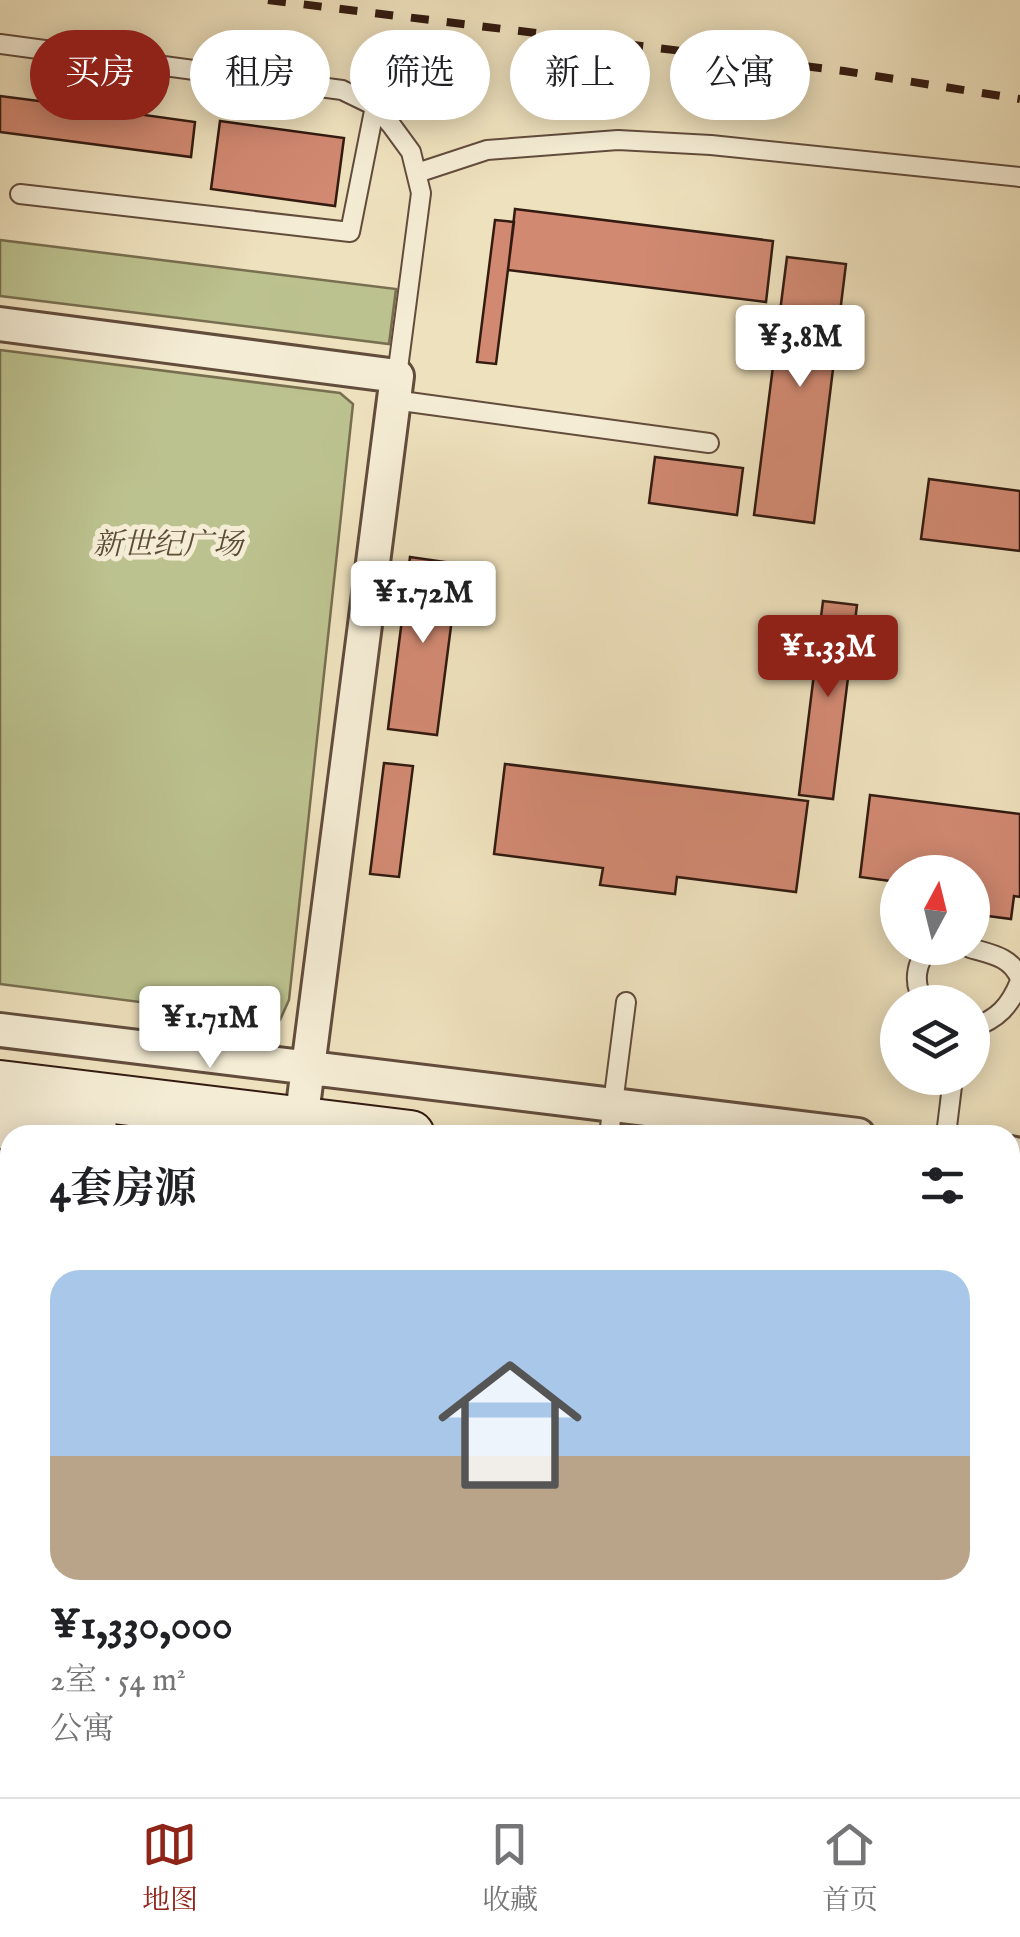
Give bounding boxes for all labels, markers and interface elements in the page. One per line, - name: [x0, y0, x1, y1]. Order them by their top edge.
- chip: 买房: [30, 30, 170, 120]
- chip: 租房: [190, 30, 330, 120]
- chip: 筛选: [350, 30, 490, 120]
- chip: 新上: [510, 30, 650, 120]
- chip: 公寓: [670, 30, 810, 120]
- pin: ¥3.8M: [730, 305, 870, 390]
- text: ¥3.8M: [758, 317, 842, 358]
- park label: 新世纪广场: [93, 527, 246, 565]
- pin: ¥1.72M: [342, 561, 504, 646]
- text: ¥1.72M: [373, 573, 473, 614]
- pin: ¥1.33M: [747, 615, 909, 700]
- text: ¥1.33M: [780, 627, 876, 668]
- north arrow: [880, 855, 990, 965]
- map controls: [880, 855, 990, 1095]
- button: layers: [880, 985, 990, 1095]
- pin: ¥1.71M: [129, 986, 291, 1071]
- text: ¥1.71M: [161, 998, 259, 1039]
- icon: filters: [915, 1158, 970, 1213]
- text: 4套房源: [50, 1164, 197, 1217]
- icon: home: [420, 1335, 600, 1515]
- text: ¥1,330,000: [50, 1600, 233, 1653]
- text: 2室 · 54 m²: [50, 1661, 186, 1702]
- text: 公寓: [50, 1710, 114, 1751]
- tab: 地图: [142, 1817, 198, 1919]
- tab: 收藏: [482, 1817, 538, 1919]
- tab: 首页: [822, 1817, 878, 1919]

